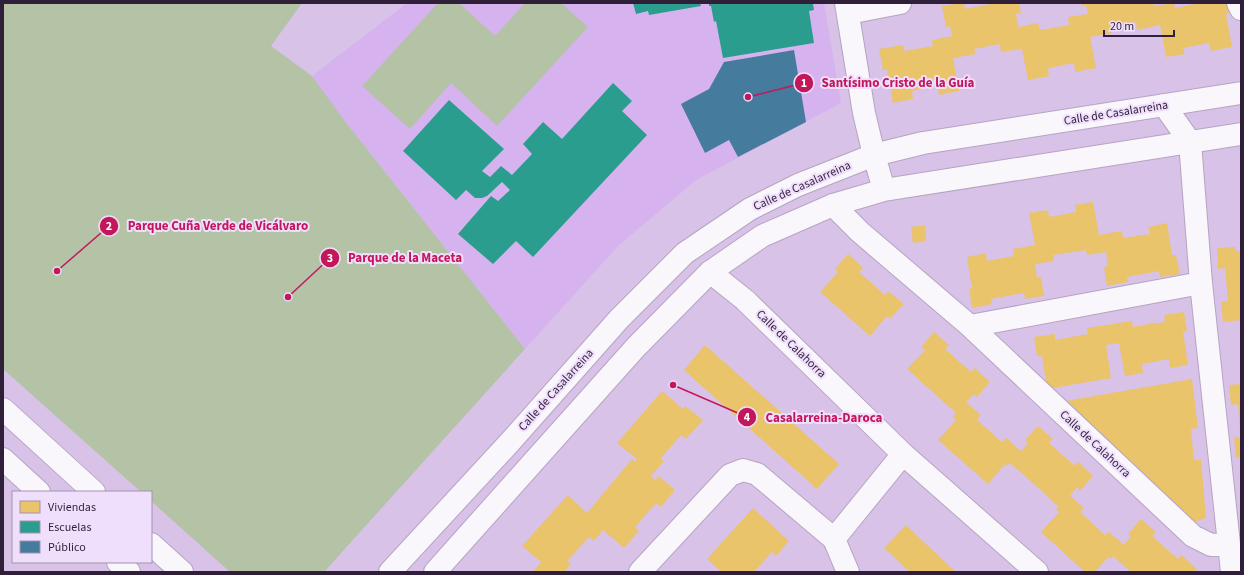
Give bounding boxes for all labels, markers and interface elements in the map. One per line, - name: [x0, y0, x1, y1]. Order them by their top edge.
- scale bar: [1104, 12, 1174, 38]
- text: 20 m: [1110, 18, 1134, 35]
- callout: Santísimo Cristo de la Guía: [794, 70, 983, 95]
- text: Santísimo Cristo de la Guía: [822, 74, 975, 92]
- text: 1: [801, 75, 807, 92]
- street label: Calle de Casalarreina: [1063, 96, 1169, 130]
- street label: Calle de Casalarreina: [750, 157, 854, 215]
- callout: Parque Cuña Verde de Vicálvaro: [99, 213, 316, 238]
- text: Parque Cuña Verde de Vicálvaro: [128, 217, 308, 235]
- text: 2: [106, 218, 112, 235]
- callout: Parque de la Maceta: [320, 245, 470, 270]
- text: Parque de la Maceta: [348, 249, 462, 267]
- text: 3: [327, 250, 333, 267]
- street label: Calle de Calahorra: [752, 306, 830, 382]
- street label: Calle de Casalarreina: [514, 345, 598, 435]
- callout: Casalarreina-Daroca: [737, 405, 890, 430]
- street label: Calle de Calahorra: [1056, 407, 1134, 481]
- text: 4: [744, 409, 751, 426]
- text: Casalarreina-Daroca: [766, 409, 883, 427]
- legend: [12, 491, 152, 563]
- text: Viviendas: [48, 499, 96, 516]
- text: Escuelas: [48, 519, 91, 536]
- text: Público: [48, 539, 86, 556]

